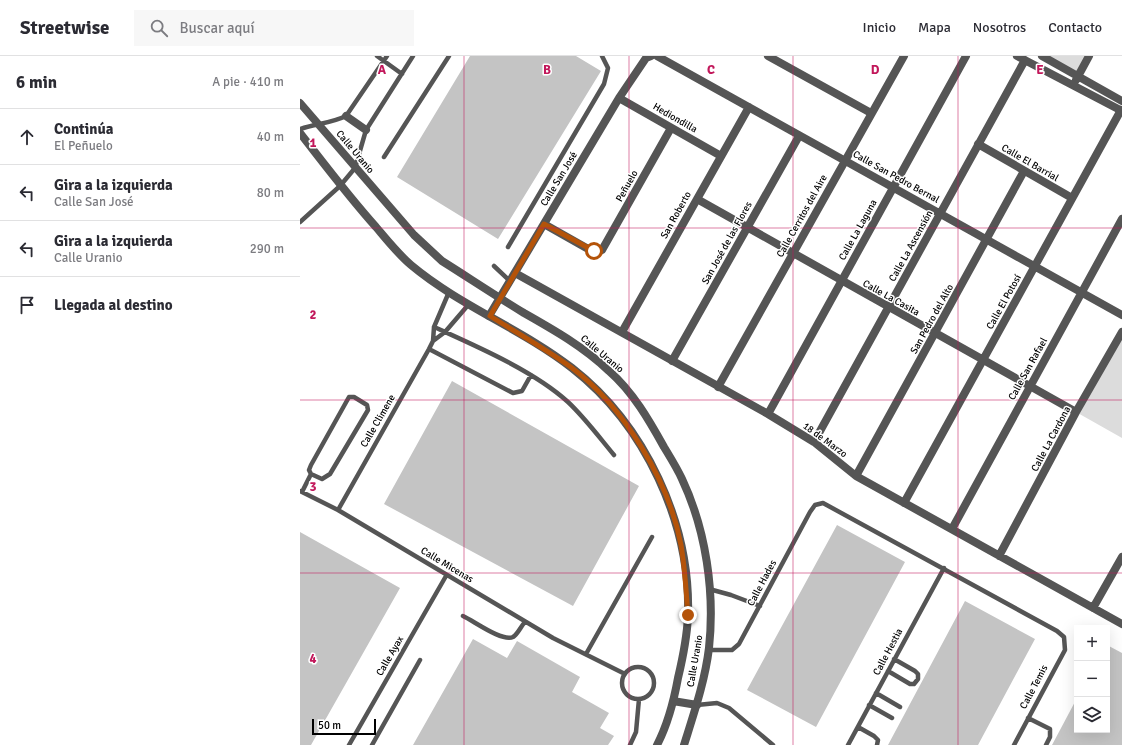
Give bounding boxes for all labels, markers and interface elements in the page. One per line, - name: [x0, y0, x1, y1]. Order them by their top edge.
- search box: [134, 10, 414, 46]
- text: Streetwise: [20, 16, 110, 40]
- icon: search: [148, 17, 170, 39]
- text: Buscar aquí: [180, 19, 255, 37]
- text: Inicio: [863, 19, 896, 36]
- text: Mapa: [918, 19, 951, 36]
- text: Nosotros: [973, 19, 1026, 36]
- text: Contacto: [1048, 19, 1102, 36]
- text: A: [378, 62, 387, 78]
- text: B: [543, 62, 551, 78]
- text: C: [707, 62, 715, 78]
- text: D: [871, 62, 880, 78]
- text: E: [1036, 62, 1044, 78]
- text: 6 min: [16, 72, 57, 93]
- text: A pie · 410 m: [212, 74, 284, 90]
- street label: Hediondilla: [651, 100, 699, 136]
- text: Continúa: [54, 120, 113, 138]
- icon: ahead: [16, 126, 38, 148]
- street label: Calle Uranio: [333, 128, 377, 176]
- text: 40 m: [257, 129, 284, 145]
- text: 1: [309, 135, 317, 151]
- text: El Peñuelo: [54, 138, 113, 154]
- street label: Calle El Barrial: [999, 142, 1061, 184]
- street label: Calle San Pedro Bernal: [851, 148, 941, 206]
- street label: Calle San José: [538, 150, 580, 208]
- street label: Peñuelo: [613, 168, 641, 204]
- street label: Calle Cerritos del Aire: [774, 172, 830, 260]
- text: Gira a la izquierda: [54, 176, 173, 194]
- icon: left: [16, 182, 38, 204]
- text: 80 m: [257, 185, 284, 201]
- street label: San Roberto: [658, 189, 694, 241]
- text: Calle San José: [54, 194, 134, 210]
- street label: Calle La Laguna: [836, 197, 880, 263]
- street label: San José de las Flores: [699, 199, 755, 286]
- street label: Calle La Ascensión: [886, 208, 936, 284]
- text: Gira a la izquierda: [54, 232, 173, 250]
- icon: left: [16, 238, 38, 260]
- text: 290 m: [250, 241, 284, 257]
- route start: [585, 242, 603, 260]
- text: Calle Uranio: [54, 250, 122, 266]
- street label: Calle El Potosí: [984, 272, 1024, 332]
- street label: Calle La Casita: [861, 277, 921, 319]
- street label: San Pedro del Alto: [908, 282, 956, 356]
- icon: arrive: [16, 294, 38, 316]
- text: Llegada al destino: [54, 296, 173, 314]
- text: 2: [309, 307, 317, 323]
- street label: Calle Uranio: [578, 332, 626, 376]
- street label: Calle San Rafael: [1006, 336, 1050, 402]
- street label: Calle Climene: [358, 392, 398, 450]
- street label: Calle La Cardona: [1029, 404, 1073, 474]
- street label: 18 de Marzo: [800, 420, 850, 460]
- text: 3: [309, 479, 317, 495]
- street label: Calle Micenas: [419, 545, 476, 586]
- street label: Calle Hades: [745, 557, 779, 608]
- route end: [679, 606, 697, 624]
- map controls: [1074, 625, 1110, 733]
- button: +: [1074, 625, 1110, 661]
- street label: Calle Hestia: [871, 626, 905, 678]
- street label: Calle Ayax: [374, 634, 406, 678]
- street label: Calle Uranio: [685, 634, 705, 688]
- text: 4: [309, 651, 317, 667]
- button: −: [1074, 661, 1110, 697]
- street label: Calle Temis: [1017, 662, 1051, 711]
- button: layers: [1074, 697, 1110, 733]
- scale bar: [312, 717, 376, 736]
- text: 50 m: [318, 719, 341, 732]

